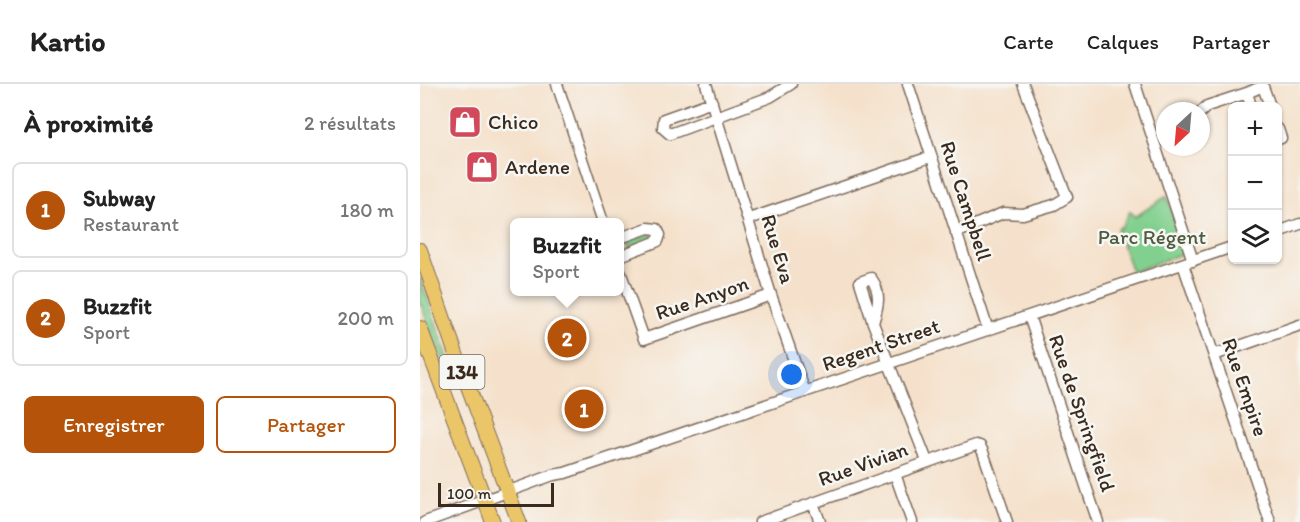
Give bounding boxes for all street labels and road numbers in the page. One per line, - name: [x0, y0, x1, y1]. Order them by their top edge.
- street label: Rue Campbell: [935, 138, 998, 264]
- street label: Rue Eva: [756, 211, 801, 287]
- street label: Rue Anyon: [652, 270, 752, 325]
- street label: Regent Street: [819, 313, 943, 376]
- street label: Rue de Springfield: [1044, 331, 1121, 495]
- street label: Rue Empire: [1217, 334, 1274, 439]
- road number: 134: [440, 355, 484, 389]
- street label: Rue Vivian: [815, 436, 911, 491]

